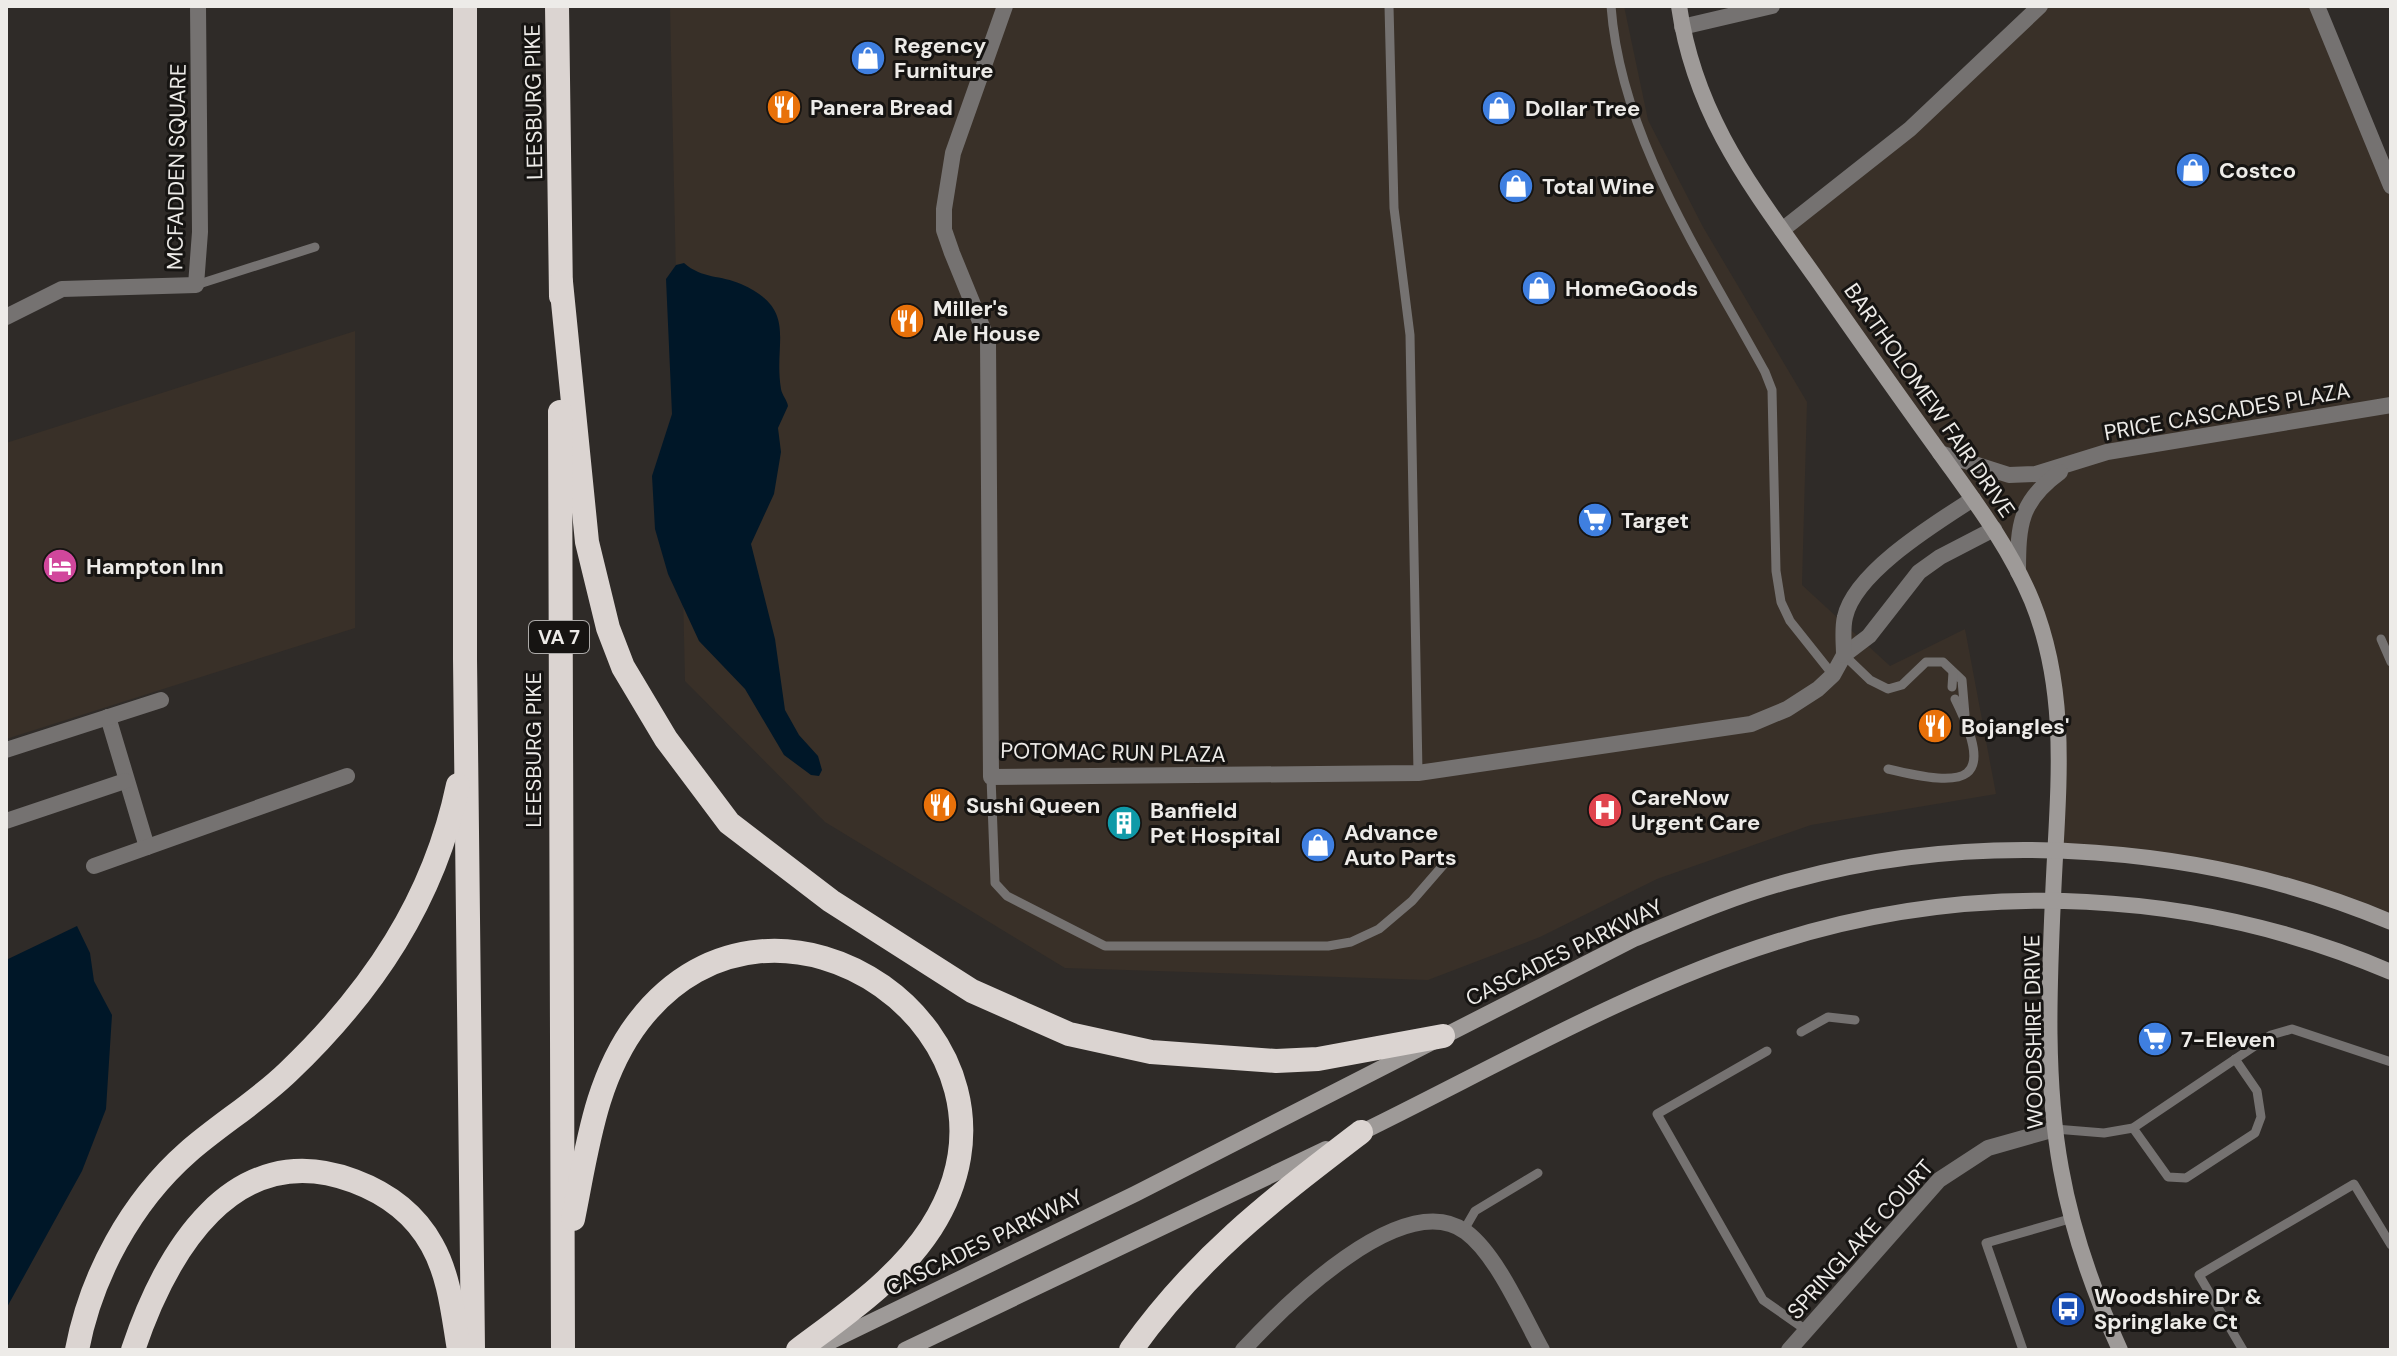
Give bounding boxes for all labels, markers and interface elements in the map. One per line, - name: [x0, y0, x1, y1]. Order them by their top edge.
- street label: LEESBURG PIKE: [518, 24, 549, 180]
- place label: Regency Furniture: [894, 31, 994, 85]
- shop icon: Regency Furniture: [849, 39, 887, 77]
- street label: MCFADDEN SQUARE: [160, 64, 193, 270]
- restaurant icon: Panera Bread: [765, 88, 803, 126]
- shop icon: Dollar Tree: [1480, 89, 1518, 127]
- place label: Panera Bread: [810, 93, 953, 122]
- place label: Dollar Tree: [1525, 94, 1640, 123]
- shop icon: Costco: [2174, 151, 2212, 189]
- place label: Costco: [2219, 156, 2296, 185]
- shop icon: Total Wine: [1497, 167, 1535, 205]
- place label: Total Wine: [1542, 172, 1655, 201]
- shop icon: HomeGoods: [1520, 269, 1558, 307]
- place label: HomeGoods: [1565, 274, 1698, 303]
- street label: BARTHOLOMEW FAIR DRIVE: [1838, 277, 2022, 523]
- place label: Miller's Ale House: [933, 294, 1041, 348]
- restaurant icon: Miller's Ale House: [888, 302, 926, 340]
- street label: PRICE CASCADES PLAZA: [2102, 376, 2352, 447]
- supermarket icon: Target: [1576, 501, 1614, 539]
- place label: Target: [1621, 506, 1689, 535]
- hotel icon: Hampton Inn: [41, 547, 79, 585]
- place label: Hampton Inn: [86, 552, 224, 581]
- road number: VA 7: [529, 621, 589, 653]
- street label: LEESBURG PIKE: [519, 672, 548, 828]
- restaurant icon: Bojangles': [1916, 707, 1954, 745]
- place label: Bojangles': [1961, 712, 2069, 741]
- street label: POTOMAC RUN PLAZA: [1000, 736, 1226, 769]
- place label: CareNow Urgent Care: [1631, 783, 1760, 837]
- restaurant icon: Sushi Queen: [921, 786, 959, 824]
- place label: Sushi Queen: [966, 791, 1100, 820]
- hospital icon: CareNow Urgent Care: [1586, 791, 1624, 829]
- place label: Banfield Pet Hospital: [1150, 796, 1280, 850]
- building icon: Banfield Pet Hospital: [1105, 804, 1143, 842]
- place label: Advance Auto Parts: [1344, 818, 1457, 872]
- shop icon: Advance Auto Parts: [1299, 826, 1337, 864]
- street label: CASCADES PARKWAY: [1461, 892, 1668, 1013]
- street label: WOODSHIRE DRIVE: [2017, 934, 2050, 1130]
- supermarket icon: 7-Eleven: [2136, 1020, 2174, 1058]
- place label: 7-Eleven: [2181, 1025, 2275, 1054]
- street label: SPRINGLAKE COURT: [1781, 1153, 1940, 1325]
- street label: CASCADES PARKWAY: [881, 1182, 1088, 1303]
- place label: Woodshire Dr & Springlake Ct: [2094, 1282, 2262, 1336]
- bus stop icon: Woodshire Dr & Springlake Ct: [2049, 1290, 2087, 1328]

